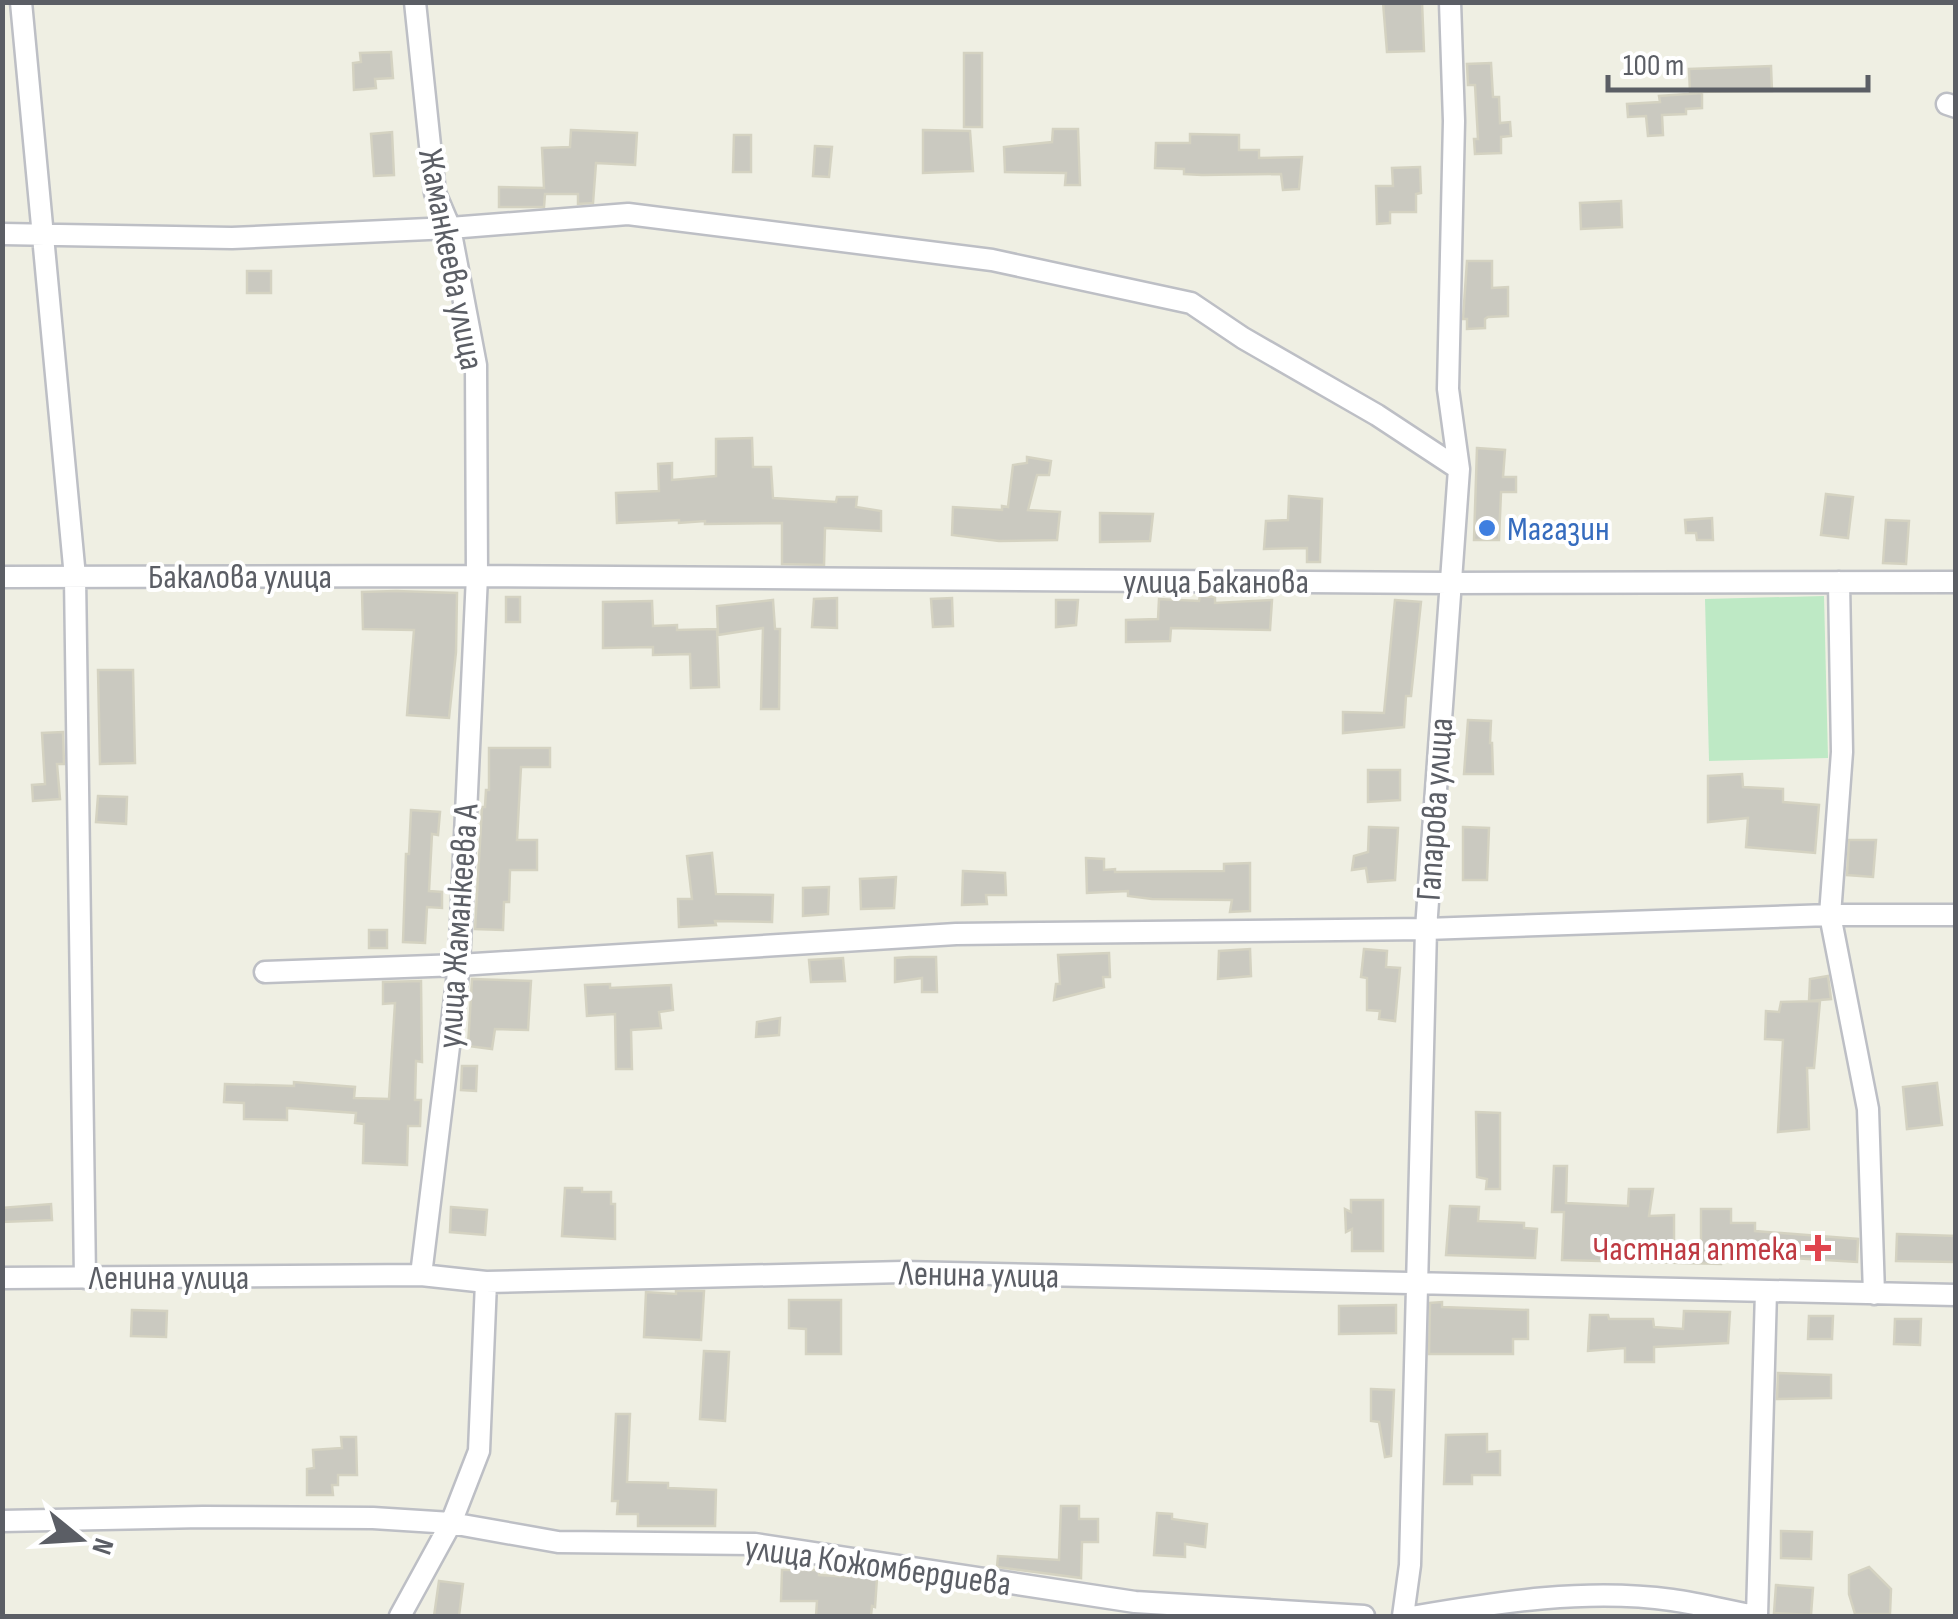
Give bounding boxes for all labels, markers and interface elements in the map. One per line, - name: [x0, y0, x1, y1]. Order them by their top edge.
- scale bar: [1608, 30, 1868, 92]
- text: 100 m: [1623, 48, 1684, 84]
- street label: Жаманкеева улица: [408, 145, 493, 374]
- place label: Магазин: [1507, 508, 1610, 551]
- marker: Магазин: [1476, 517, 1498, 539]
- street label: Бакалова улица: [148, 556, 332, 599]
- street label: улица Баканова: [1123, 561, 1309, 604]
- street label: Гапарова улица: [1408, 716, 1463, 902]
- street label: улица Жаманкеева А: [429, 801, 489, 1050]
- place label: Частная аптека: [1592, 1228, 1798, 1271]
- marker: Частная аптека: [1807, 1237, 1829, 1259]
- street label: Ленина улица: [897, 1253, 1060, 1298]
- street label: Ленина улица: [88, 1257, 249, 1300]
- north arrow: [30, 1489, 130, 1589]
- street label: улица Кожомбердиева: [742, 1527, 1014, 1606]
- text: N: [84, 1534, 120, 1558]

